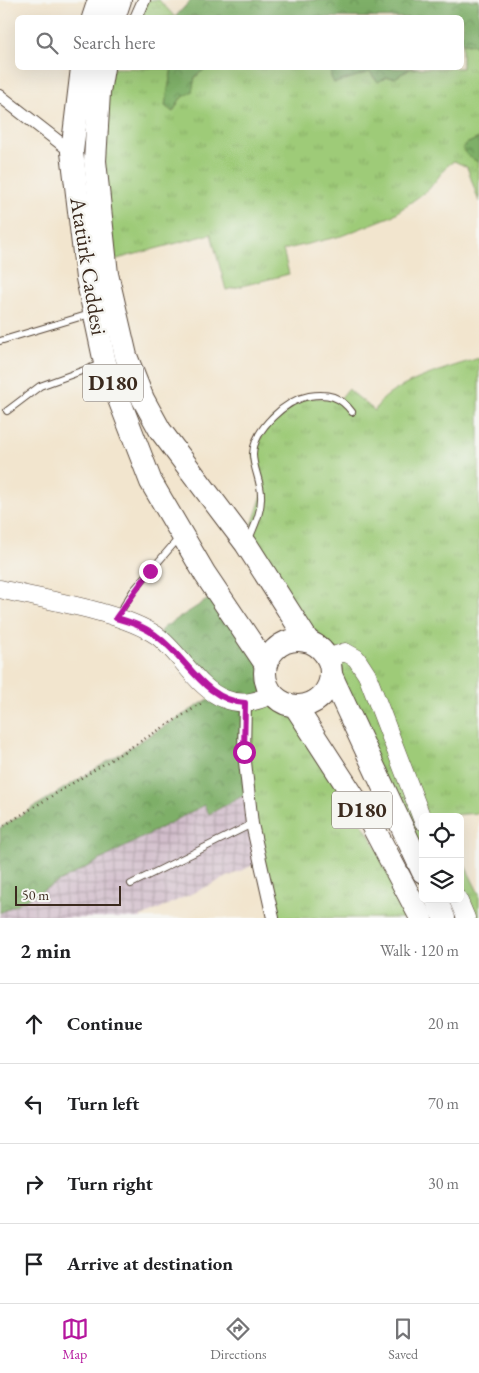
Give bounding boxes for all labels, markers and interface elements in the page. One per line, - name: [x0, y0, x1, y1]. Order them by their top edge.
- search box: [15, 15, 464, 70]
- icon: search: [33, 29, 61, 57]
- text: Search here: [73, 30, 155, 55]
- street label: Atatürk Caddesi: [63, 194, 114, 337]
- road number: D180: [83, 364, 143, 402]
- route end: [139, 560, 162, 583]
- route start: [233, 741, 256, 764]
- road number: D180: [332, 792, 392, 828]
- map controls: [419, 813, 464, 903]
- button: locate: [419, 813, 464, 858]
- button: layers: [419, 858, 464, 903]
- scale bar: [15, 883, 121, 906]
- text: 50 m: [22, 886, 49, 904]
- text: 2 min: [20, 937, 71, 964]
- text: Walk · 120 m: [380, 940, 459, 961]
- icon: ahead: [20, 1010, 48, 1038]
- text: Continue: [67, 1011, 142, 1036]
- text: 20 m: [428, 1013, 459, 1034]
- icon: left: [20, 1090, 48, 1118]
- text: Turn left: [67, 1091, 139, 1116]
- text: 70 m: [428, 1093, 459, 1114]
- icon: right: [20, 1170, 48, 1198]
- text: Turn right: [67, 1171, 153, 1196]
- text: 30 m: [428, 1173, 459, 1194]
- icon: arrive: [20, 1250, 48, 1278]
- text: Arrive at destination: [67, 1251, 233, 1276]
- tab: Map: [61, 1315, 89, 1363]
- tab: Directions: [210, 1315, 267, 1363]
- tab: Saved: [388, 1315, 418, 1363]

